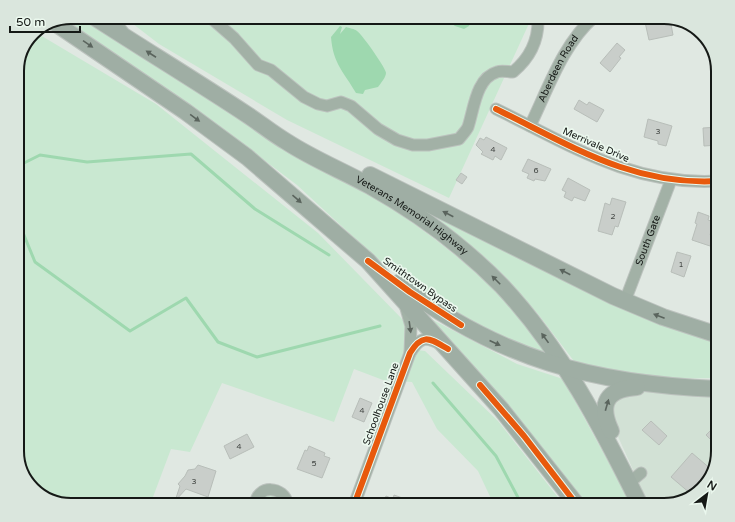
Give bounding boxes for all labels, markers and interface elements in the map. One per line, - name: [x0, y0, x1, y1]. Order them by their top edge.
- scale bar: [10, 8, 80, 34]
- text: 50 m: [16, 15, 45, 29]
- street label: Aberdeen Road: [536, 33, 581, 104]
- one-way arrow: [83, 40, 93, 48]
- one-way arrow: [145, 50, 157, 57]
- one-way arrow: [189, 114, 200, 122]
- street label: Merrivale Drive: [561, 125, 631, 165]
- house number: 3: [655, 127, 661, 136]
- house number: 4: [490, 145, 496, 154]
- house number: 6: [533, 166, 539, 175]
- street label: Veterans Memorial Highway: [354, 173, 471, 258]
- one-way arrow: [292, 194, 302, 203]
- one-way arrow: [443, 211, 454, 217]
- house number: 2: [610, 212, 616, 221]
- street label: South Gate: [633, 213, 663, 267]
- street label: Smithtown Bypass: [381, 255, 459, 315]
- house number: 1: [678, 260, 684, 269]
- one-way arrow: [559, 269, 570, 275]
- one-way arrow: [491, 275, 501, 285]
- one-way arrow: [652, 312, 664, 318]
- one-way arrow: [407, 321, 413, 333]
- one-way arrow: [541, 333, 549, 344]
- one-way arrow: [490, 340, 502, 346]
- street label: Schoolhouse Lane: [361, 361, 402, 447]
- one-way arrow: [604, 398, 610, 411]
- house number: 4: [359, 406, 365, 415]
- house number: 4: [236, 442, 242, 451]
- house number: 5: [311, 459, 317, 468]
- north arrow: [687, 474, 727, 514]
- house number: 3: [191, 477, 197, 486]
- text: N: [705, 478, 719, 494]

